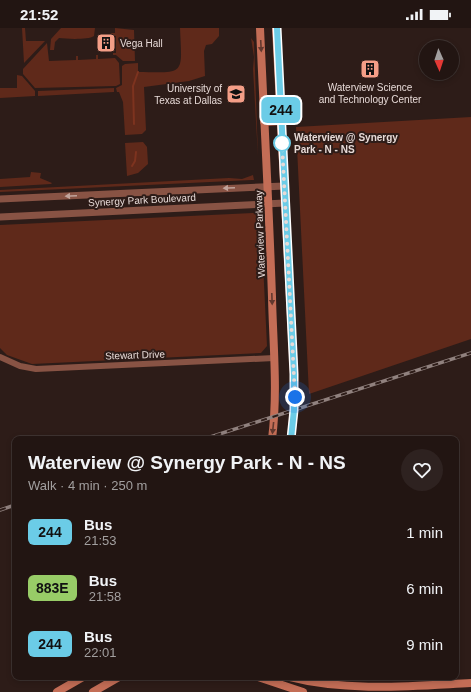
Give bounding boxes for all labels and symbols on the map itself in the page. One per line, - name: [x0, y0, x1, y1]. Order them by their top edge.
- building icon: Vega Hall: [95, 32, 117, 54]
- place label: Vega Hall: [120, 38, 163, 49]
- one-way arrow: [257, 40, 264, 52]
- north arrow: [419, 40, 459, 80]
- building icon: Waterview Science and Technology Center: [359, 58, 381, 80]
- place label: Waterview Science and Technology Center: [319, 82, 422, 105]
- place label: University of Texas at Dallas: [154, 83, 222, 106]
- school or university icon: University of Texas at Dallas: [225, 83, 247, 105]
- line badge: 244: [258, 97, 304, 123]
- place label: Waterview @ Synergy Park - N - NS: [294, 132, 398, 155]
- marker: Waterview @ Synergy Park - N - NS: [273, 134, 291, 152]
- one-way arrow: [222, 185, 235, 191]
- street label: Waterview Parkway: [253, 190, 267, 278]
- one-way arrow: [65, 192, 77, 199]
- street label: Synergy Park Boulevard: [88, 192, 196, 208]
- one-way arrow: [269, 293, 275, 306]
- street label: Stewart Drive: [105, 348, 166, 362]
- your location: [285, 387, 305, 407]
- one-way arrow: [270, 422, 276, 434]

